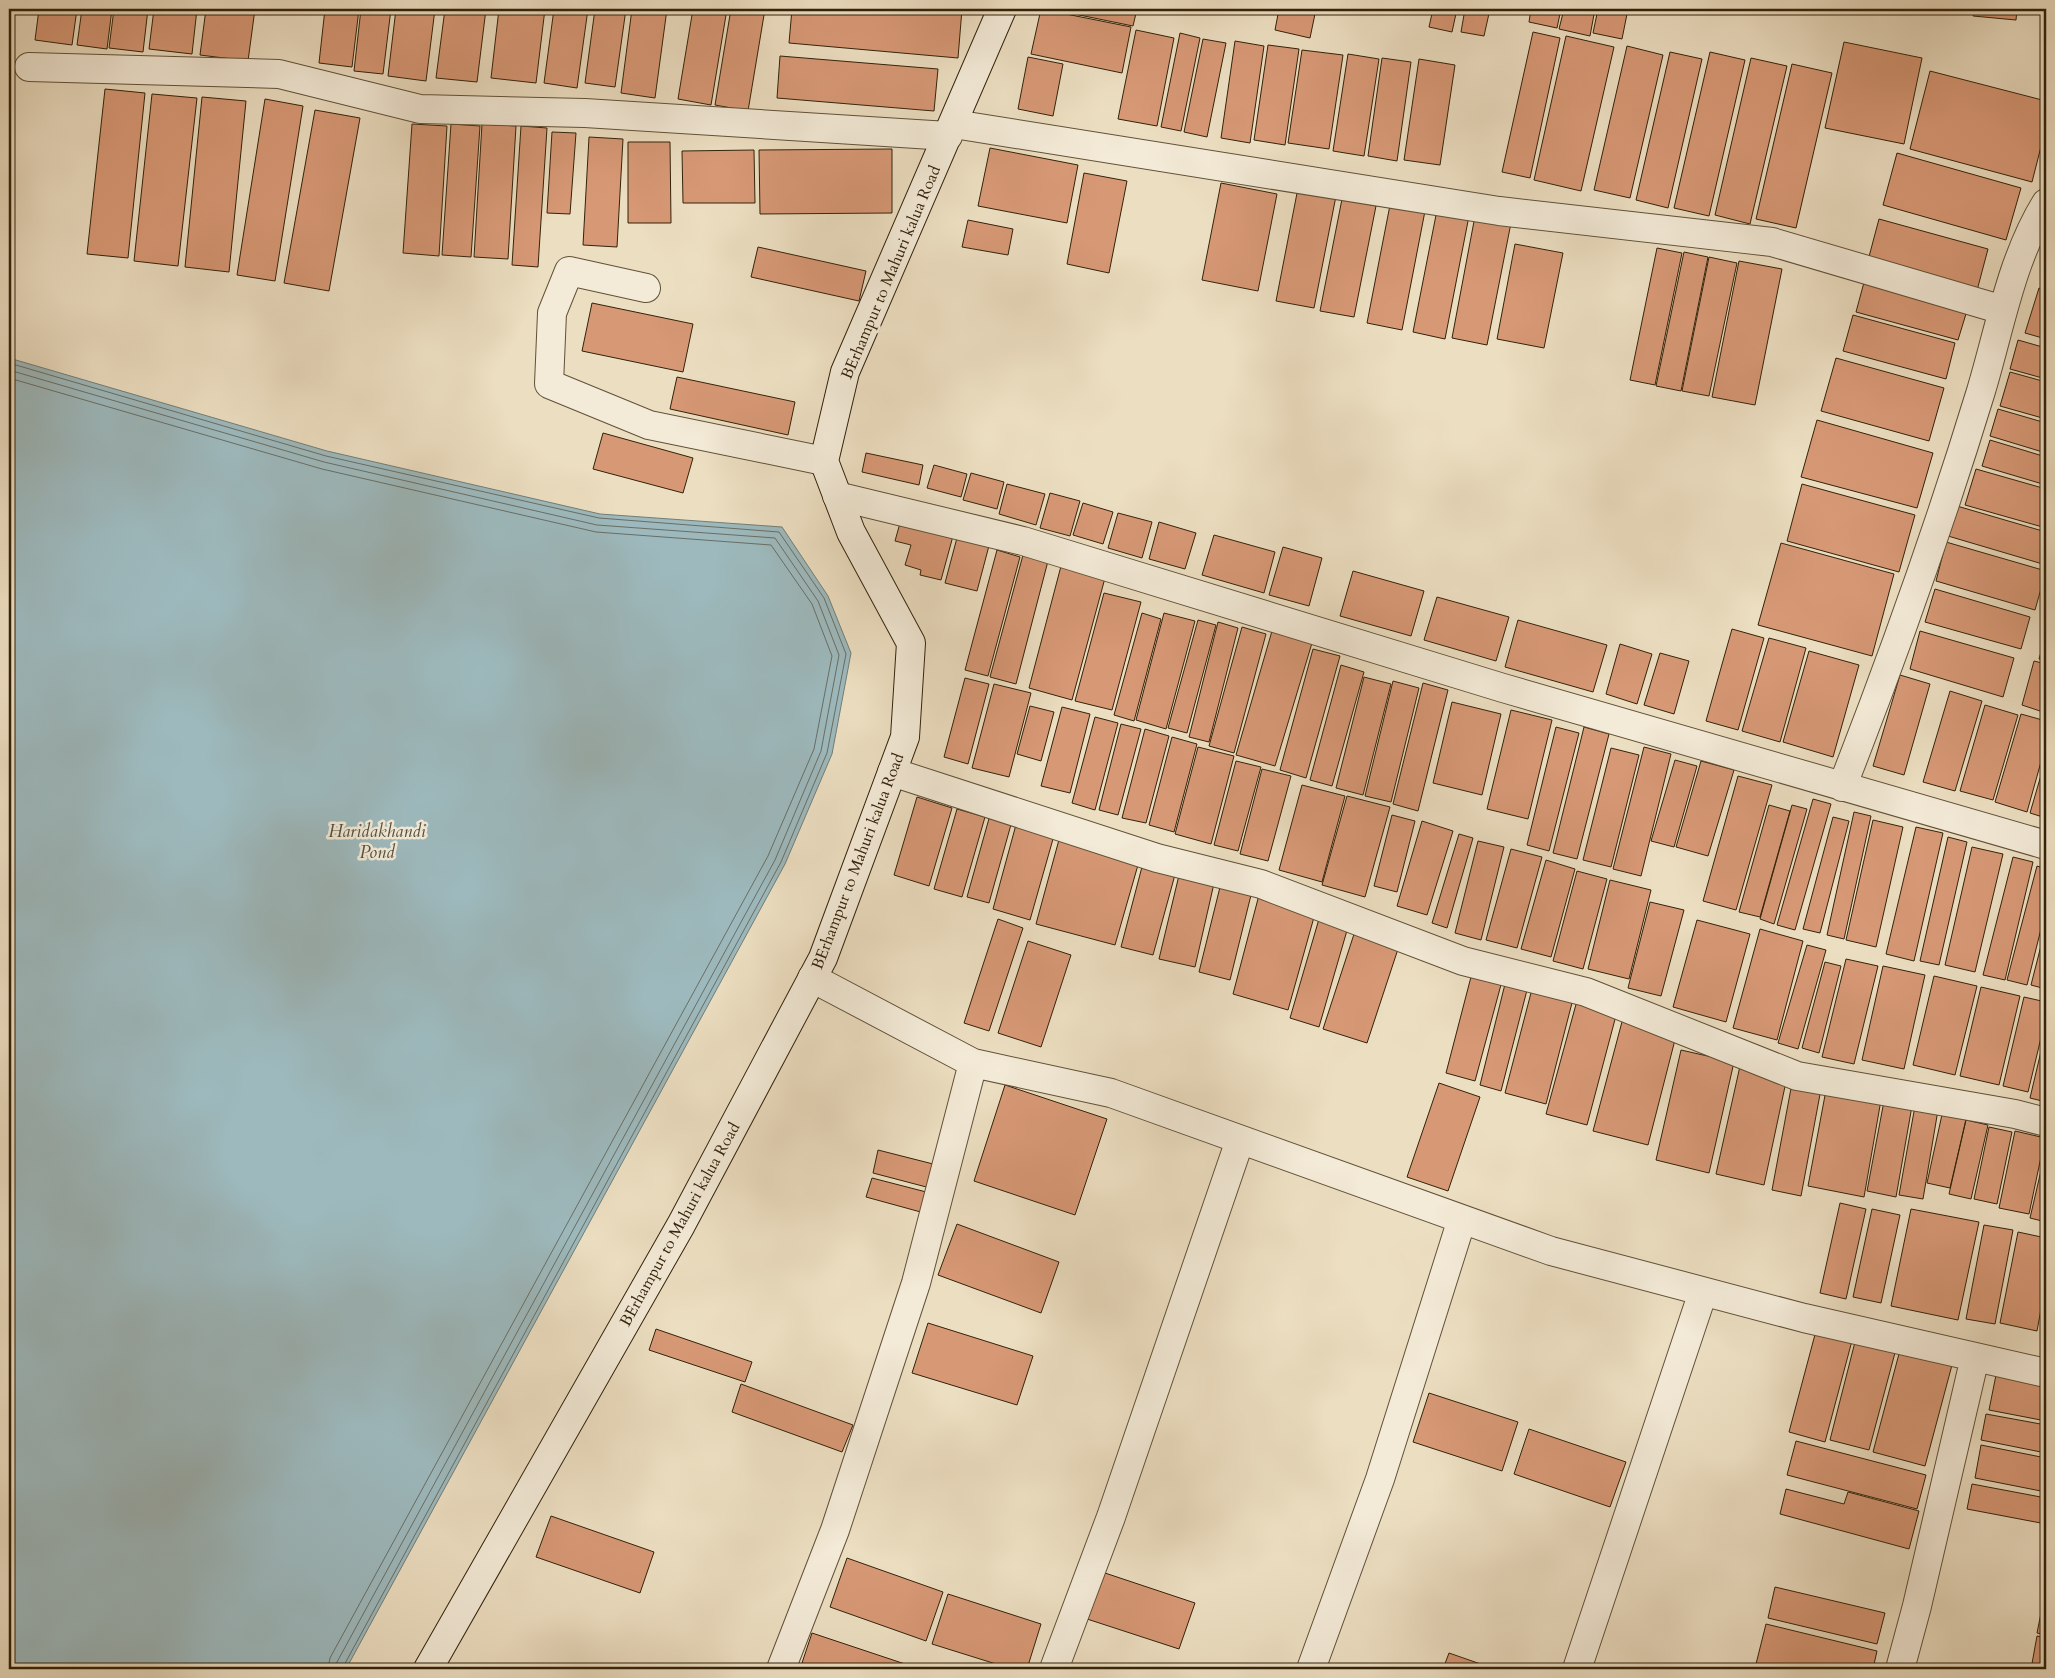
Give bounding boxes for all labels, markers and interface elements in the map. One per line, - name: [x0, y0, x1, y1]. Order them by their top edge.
- street label: BErhampur to Mahuri kalua Road: [836, 162, 946, 383]
- street label: BErhampur to Mahuri kalua Road: [806, 750, 910, 973]
- water label: Haridakhandi Pond: [328, 819, 427, 865]
- street label: BErhampur to Mahuri kalua Road: [614, 1118, 746, 1330]

